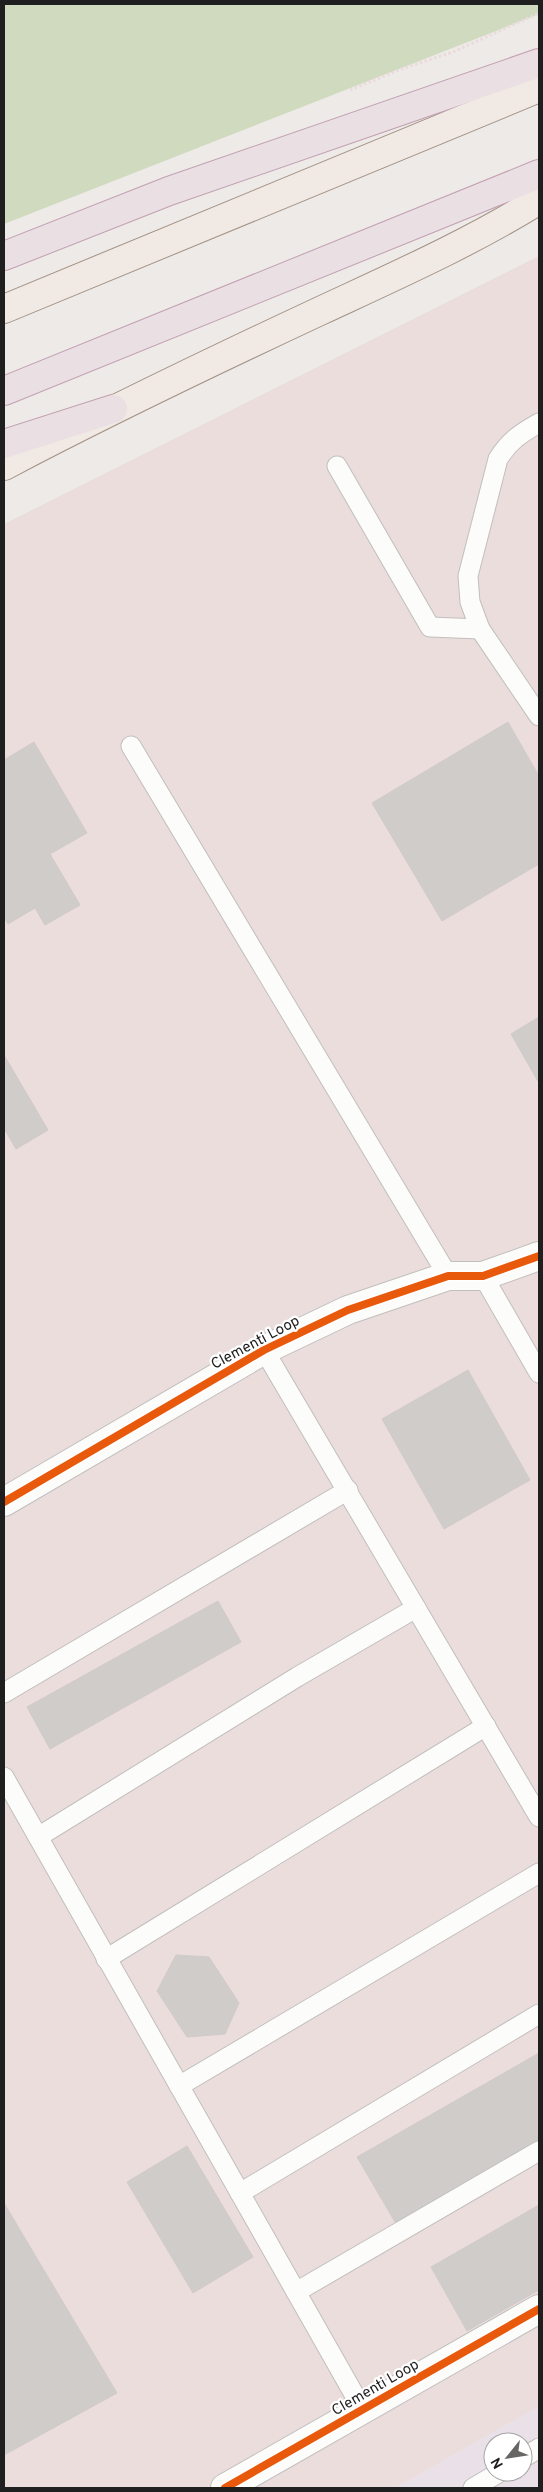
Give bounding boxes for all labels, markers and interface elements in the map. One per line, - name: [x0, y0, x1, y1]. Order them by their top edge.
- street label: Clementi Loop: [208, 1312, 303, 1375]
- street label: Clementi Loop: [329, 2356, 423, 2421]
- north arrow: [483, 2432, 533, 2482]
- text: N: [488, 2454, 508, 2471]

